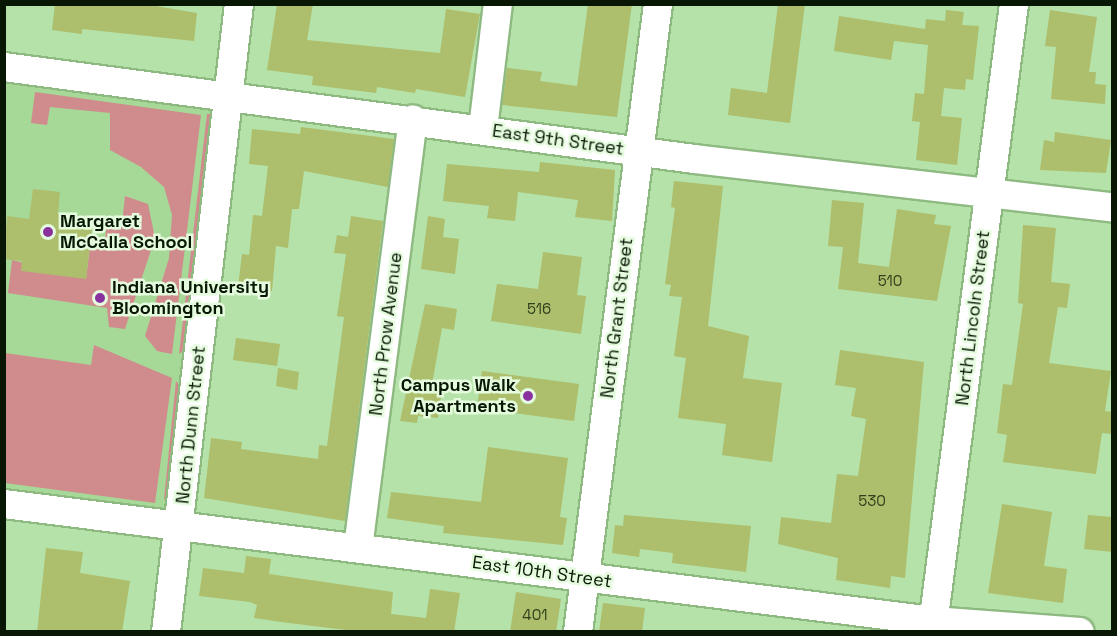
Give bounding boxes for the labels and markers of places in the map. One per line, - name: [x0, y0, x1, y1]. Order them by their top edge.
- place label: Margaret McCalla School: [60, 211, 192, 254]
- marker: Margaret McCalla School: [41, 225, 55, 239]
- place label: Indiana University Bloomington: [112, 277, 269, 320]
- marker: Indiana University Bloomington: [93, 291, 107, 305]
- place label: Campus Walk Apartments: [401, 375, 516, 418]
- marker: Campus Walk Apartments: [521, 389, 535, 403]

